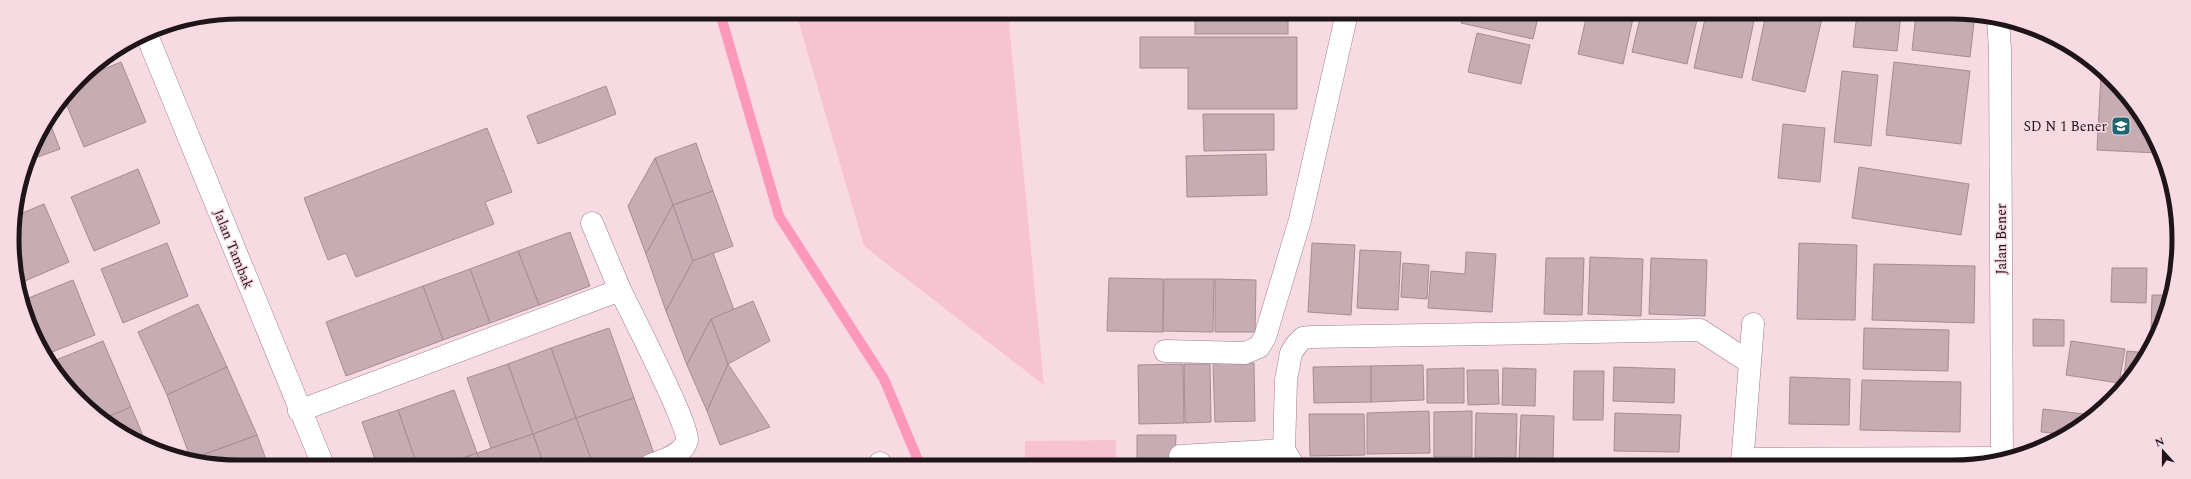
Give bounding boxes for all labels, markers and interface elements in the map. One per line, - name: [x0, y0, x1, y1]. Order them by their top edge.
- school or university icon: SD N 1 Bener: [2110, 115, 2132, 137]
- place label: SD N 1 Bener: [2023, 116, 2107, 137]
- street label: Jalan Bener: [1991, 203, 2012, 275]
- street label: Jalan Tambak: [208, 206, 259, 292]
- north arrow: [2143, 431, 2183, 471]
- text: N: [2152, 433, 2167, 452]

